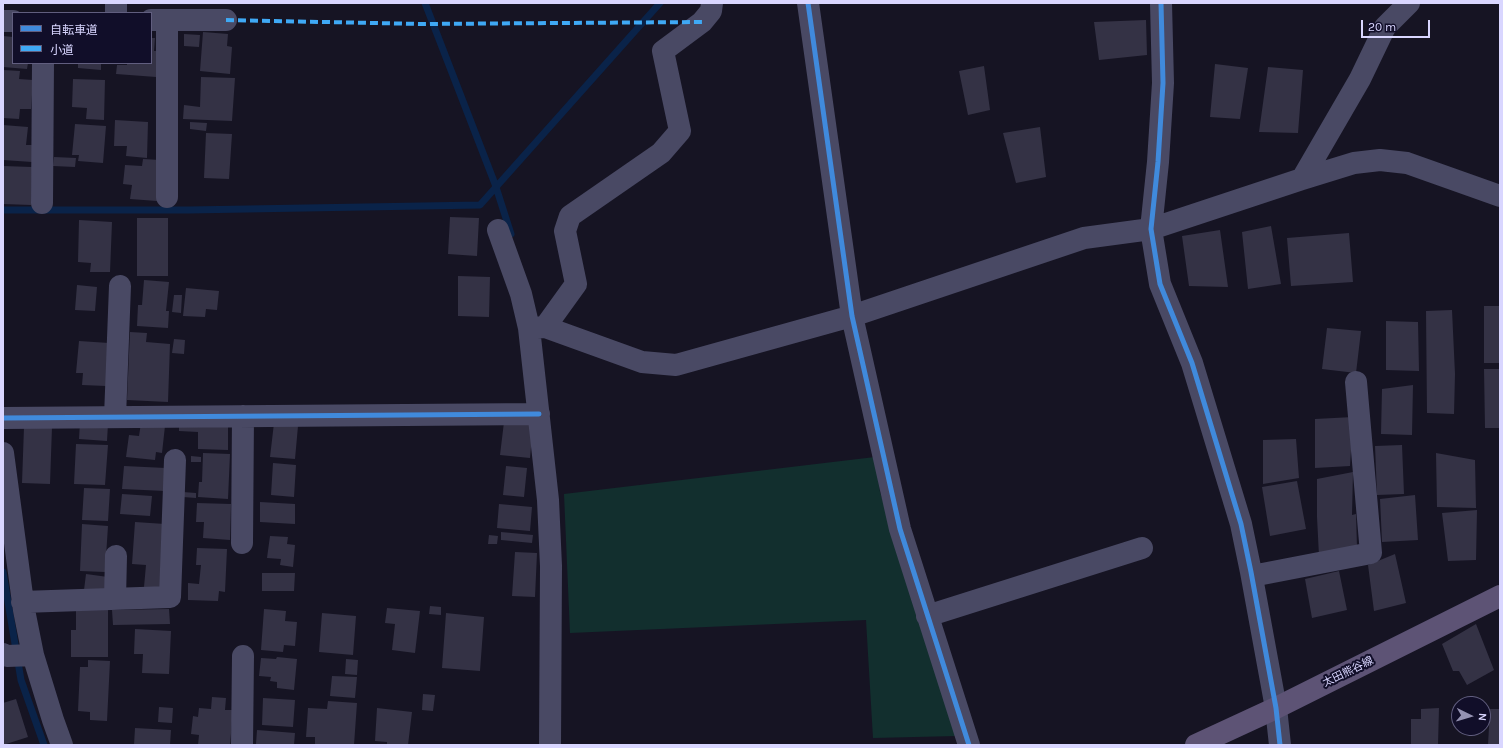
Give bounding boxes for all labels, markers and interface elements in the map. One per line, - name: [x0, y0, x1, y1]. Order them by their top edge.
- legend: [12, 12, 152, 64]
- scale bar: [1363, 12, 1432, 38]
- text: 20 m: [1368, 20, 1396, 34]
- text: 自転車道: [50, 23, 98, 37]
- text: 小道: [50, 43, 74, 57]
- street label: 太田熊谷線: [1320, 654, 1376, 690]
- north arrow: [1451, 696, 1491, 736]
- text: N: [1476, 712, 1489, 721]

